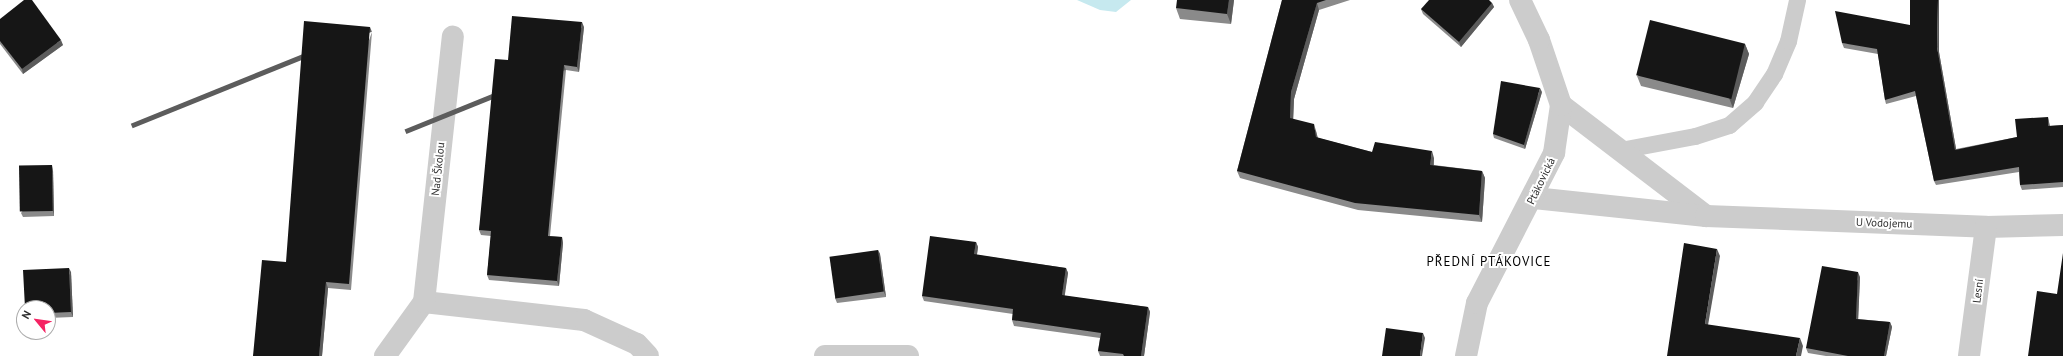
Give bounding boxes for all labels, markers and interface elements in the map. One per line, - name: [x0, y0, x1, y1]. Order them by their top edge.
- street label: Nad Školou: [429, 142, 447, 196]
- street label: Ptákovická: [1524, 156, 1558, 206]
- street label: U Vodojemu: [1855, 215, 1913, 231]
- district label: PŘEDNÍ PTÁKOVICE: [1427, 254, 1551, 270]
- street label: Lesní: [1970, 278, 1986, 304]
- north arrow: [16, 300, 56, 340]
- text: N: [18, 308, 34, 321]

